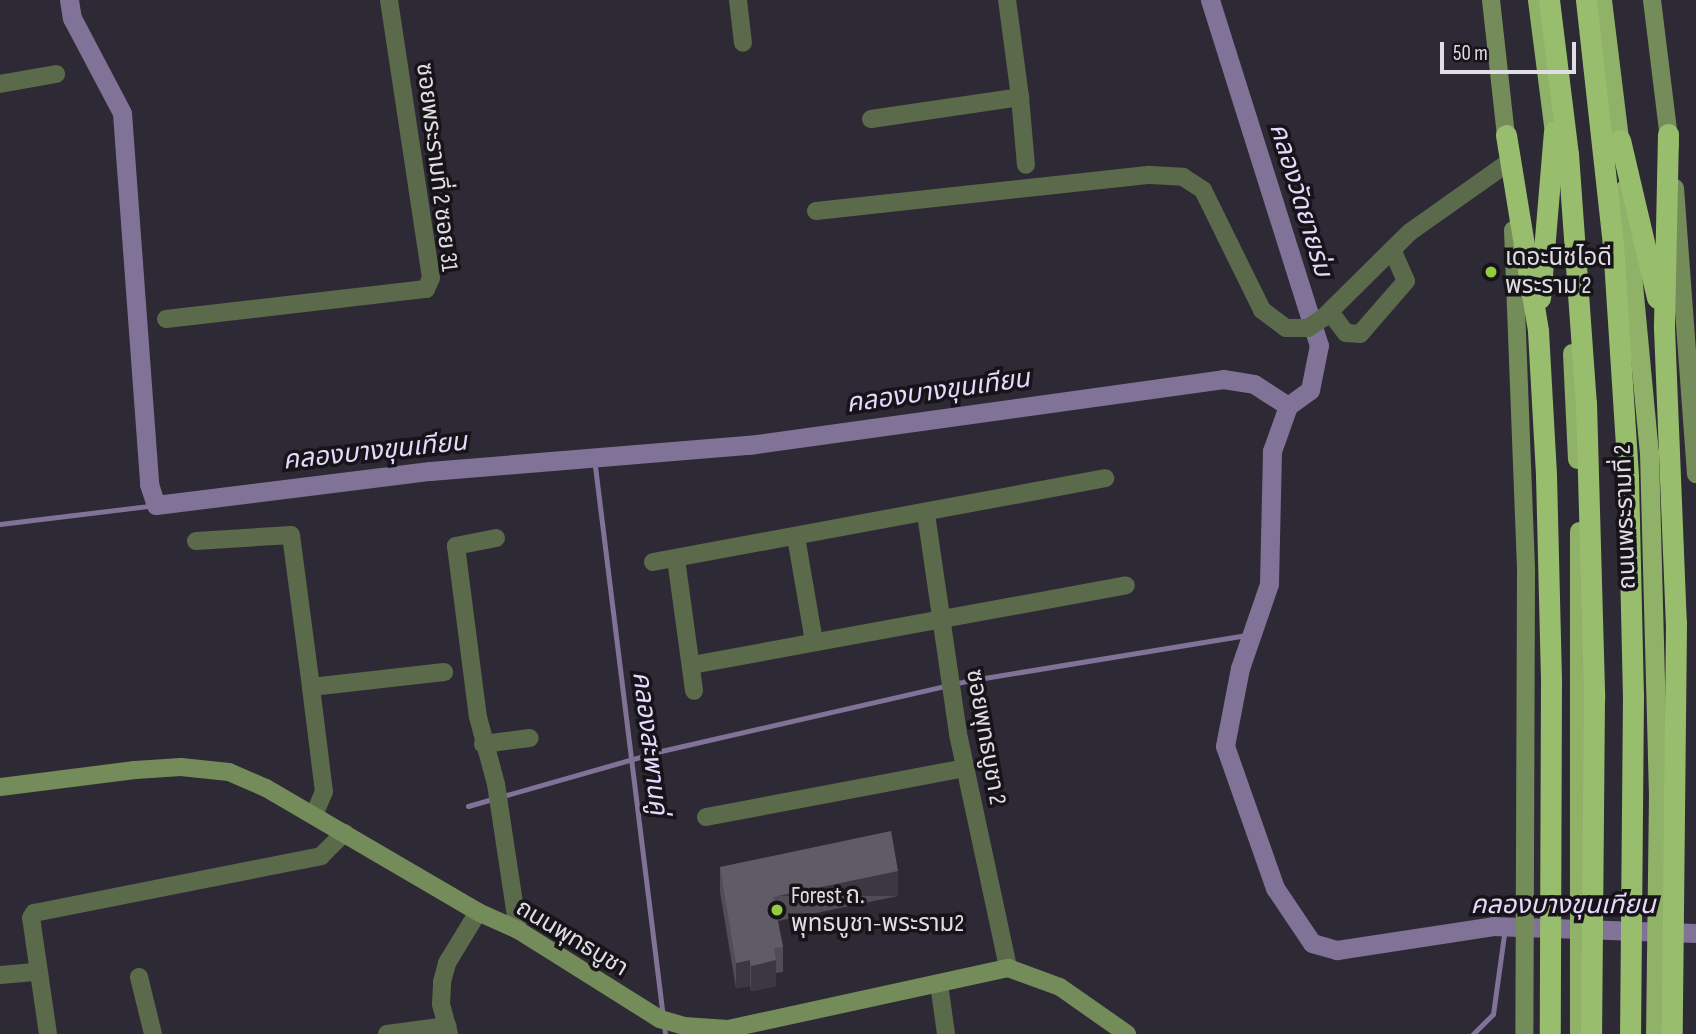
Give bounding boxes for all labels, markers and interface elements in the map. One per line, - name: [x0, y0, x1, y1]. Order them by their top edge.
- scale bar: [1444, 28, 1580, 72]
- text: 50 m: [1453, 41, 1488, 66]
- street label: ซอยพระรามที่ 2 ซอย 31: [410, 61, 464, 273]
- water label: คลองวัดยายร่ม: [1262, 120, 1338, 280]
- place label: เดอะนิชไอดี พระราม 2: [1505, 244, 1612, 300]
- marker: เดอะนิชไอดี พระราม 2: [1483, 264, 1499, 280]
- water label: คลองบางขุนเทียน: [844, 364, 1032, 420]
- water label: คลองบางขุนเทียน: [281, 427, 469, 477]
- street label: ถนนพระรามที่ 2: [1608, 444, 1642, 590]
- street label: ซอยพุทธบูชา 2: [960, 667, 1012, 807]
- water label: คลองสะพานคู่: [625, 670, 673, 816]
- place label: Forest ถ. พุทธบูชา-พระราม2: [791, 882, 964, 938]
- water label: คลองบางขุนเทียน: [1471, 890, 1655, 922]
- street label: ถนนพุทธบูชา: [511, 893, 633, 983]
- marker: Forest ถ. พุทธบูชา-พระราม2: [769, 902, 785, 918]

